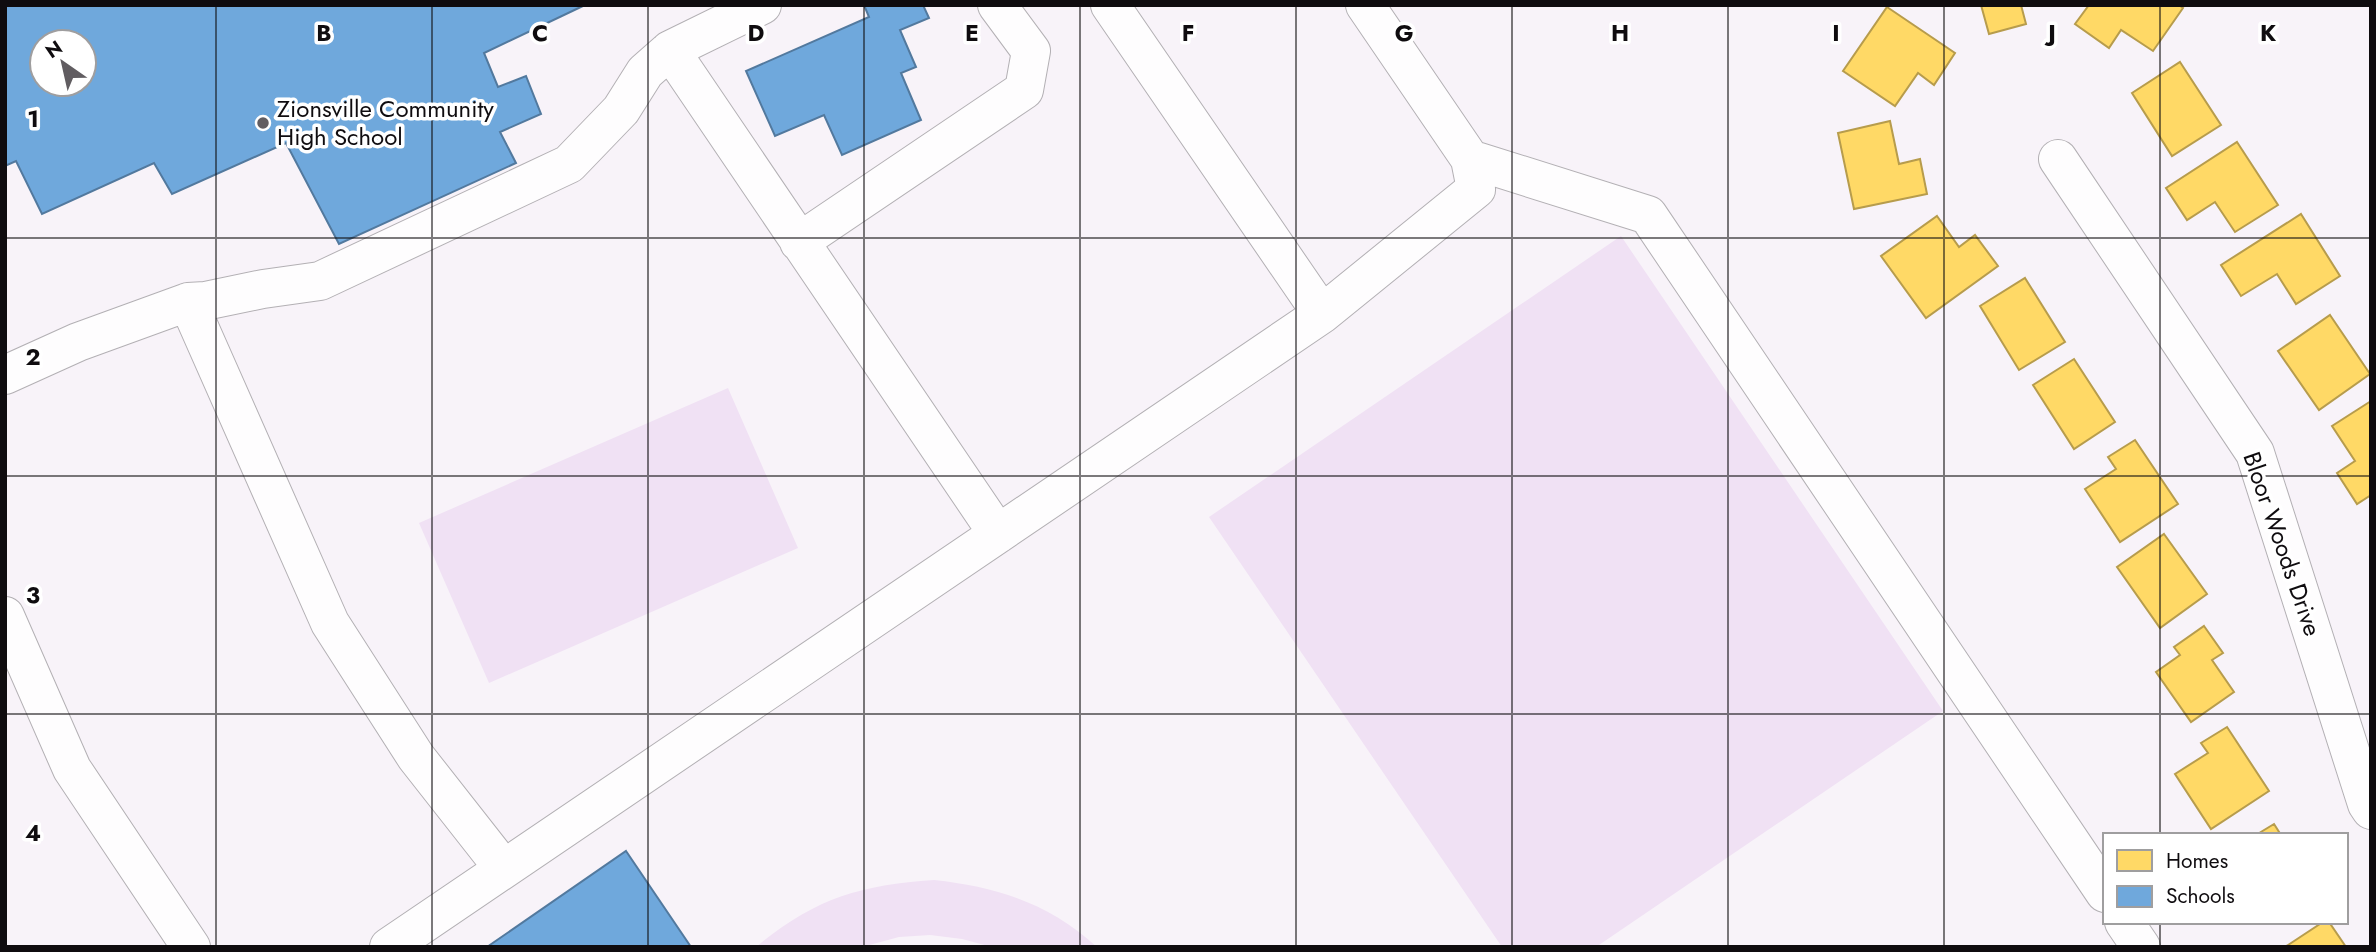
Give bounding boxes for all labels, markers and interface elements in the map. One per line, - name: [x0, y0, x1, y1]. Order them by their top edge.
- text: B: [316, 16, 332, 50]
- text: C: [532, 16, 548, 50]
- text: D: [748, 16, 765, 50]
- text: E: [965, 16, 979, 50]
- text: F: [1182, 16, 1194, 50]
- text: G: [1395, 16, 1413, 50]
- text: H: [1611, 16, 1629, 50]
- text: I: [1832, 16, 1840, 50]
- text: J: [2044, 16, 2056, 50]
- text: K: [2260, 16, 2277, 50]
- north arrow: [28, 28, 98, 98]
- text: N: [40, 34, 68, 65]
- place label: Zionsville Community High School: [277, 91, 494, 154]
- text: 1: [27, 102, 39, 136]
- marker: Zionsville Community High School: [255, 115, 271, 131]
- text: 2: [25, 340, 41, 374]
- street label: Bloor Woods Drive: [2235, 447, 2330, 641]
- text: 3: [26, 578, 40, 612]
- text: 4: [25, 816, 41, 850]
- legend: [2103, 833, 2348, 924]
- text: Homes: [2166, 846, 2228, 876]
- text: Schools: [2166, 881, 2235, 911]

